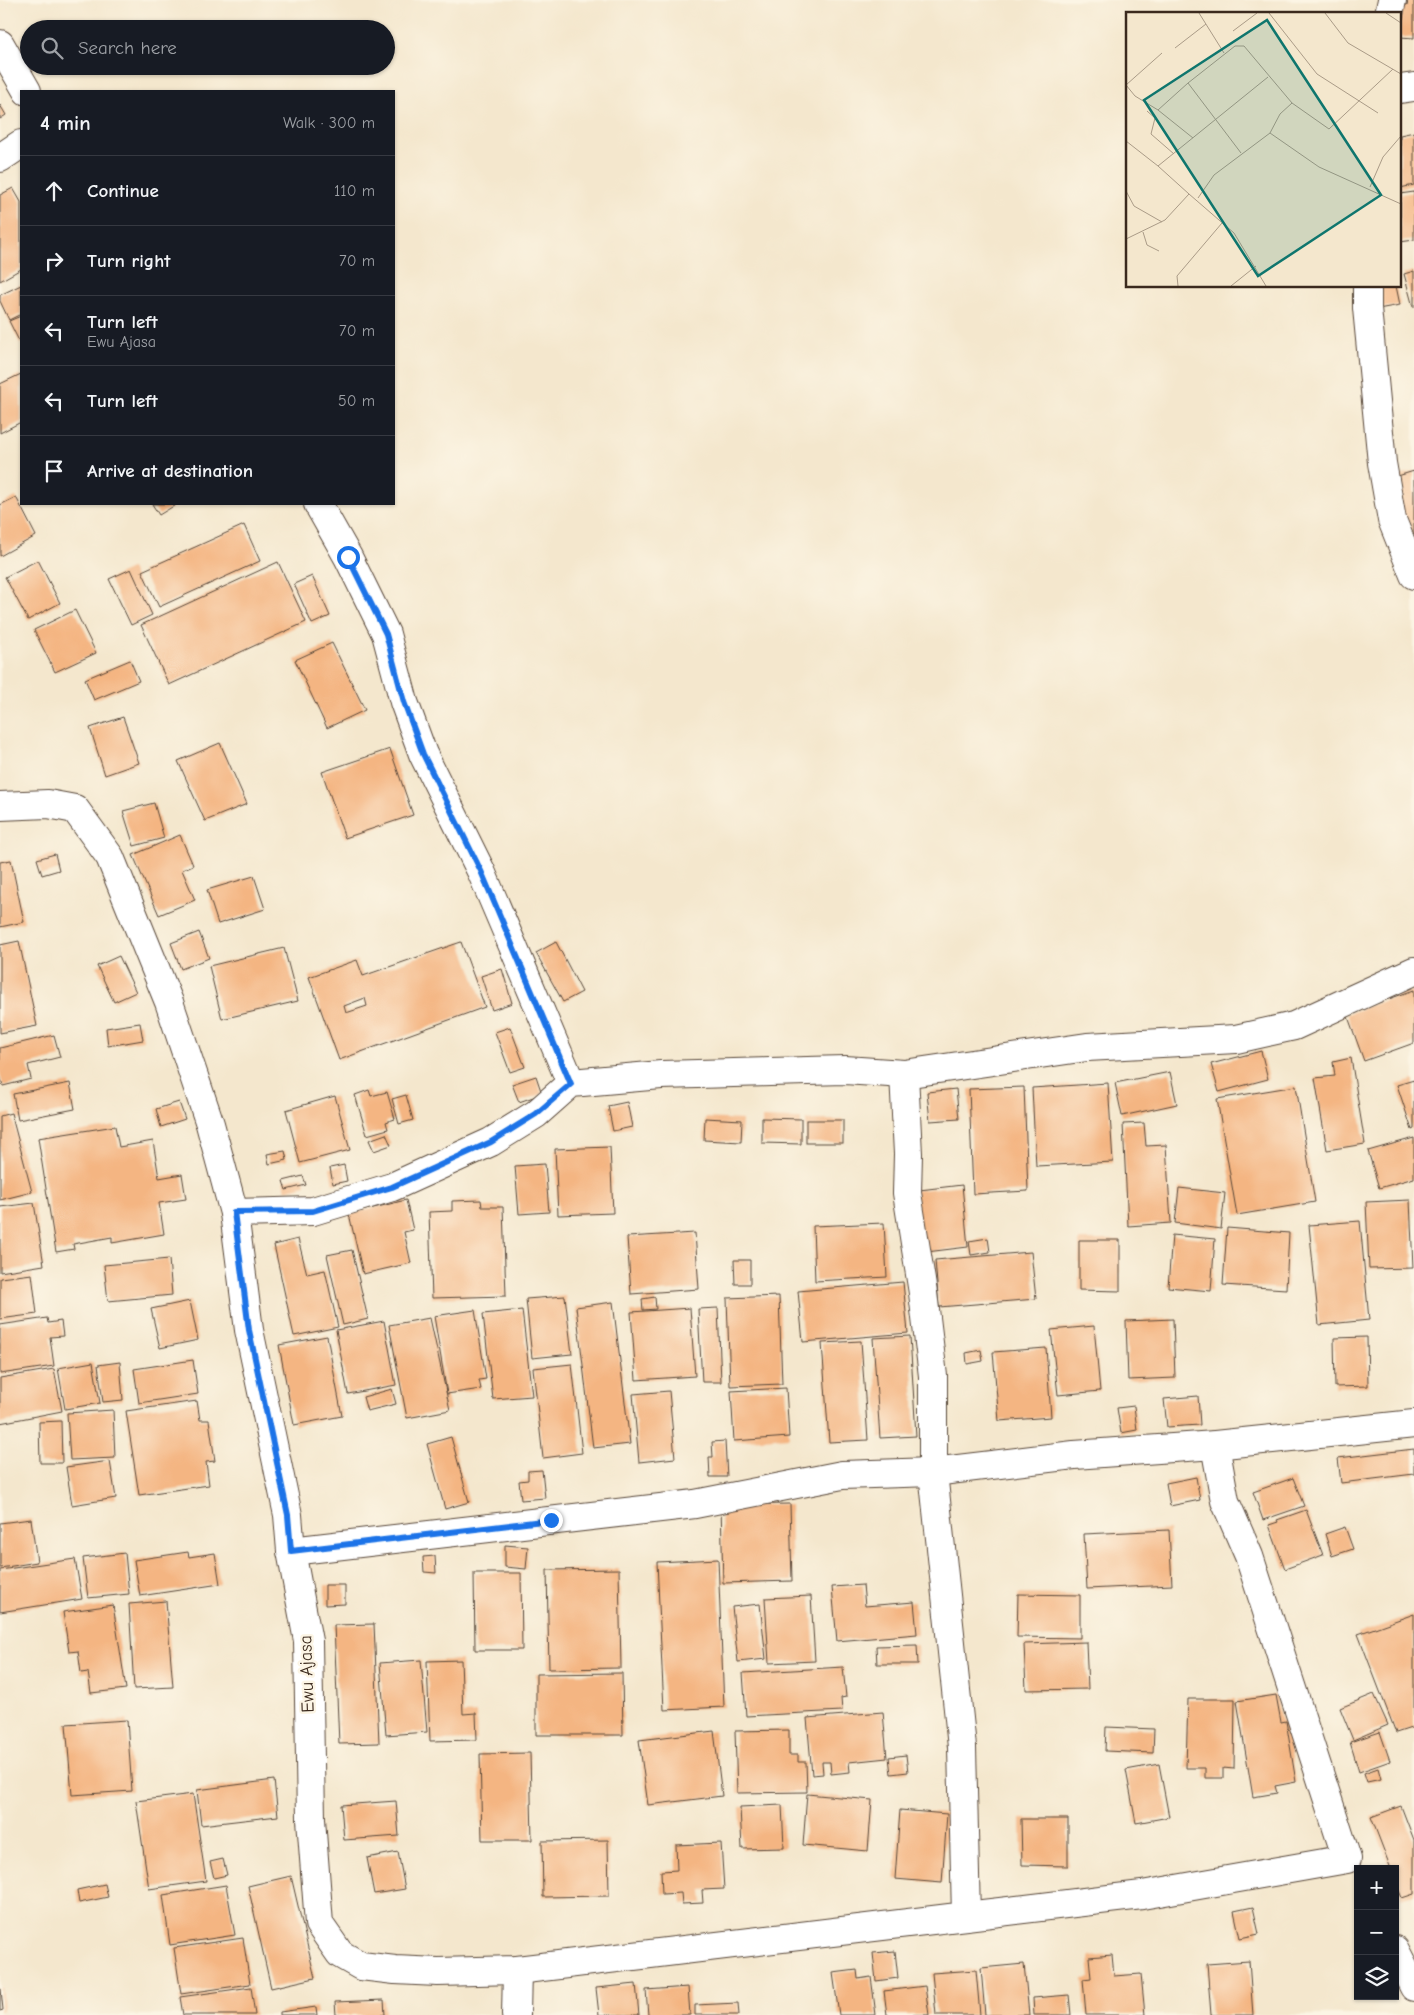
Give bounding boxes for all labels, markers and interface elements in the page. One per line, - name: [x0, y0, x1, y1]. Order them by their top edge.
- inset map: [1126, 12, 1402, 288]
- search box: [20, 20, 395, 75]
- icon: search: [38, 34, 66, 62]
- text: Search here: [78, 37, 177, 59]
- text: 4 min: [40, 111, 91, 135]
- text: Walk · 300 m: [283, 114, 375, 132]
- icon: ahead: [40, 177, 68, 205]
- text: Continue: [87, 180, 159, 202]
- text: 110 m: [334, 182, 375, 200]
- icon: right: [40, 247, 68, 275]
- text: Turn right: [87, 250, 171, 272]
- text: 70 m: [339, 252, 375, 270]
- text: Turn left: [87, 311, 158, 333]
- icon: left: [40, 317, 68, 345]
- text: 70 m: [339, 322, 375, 340]
- text: Ewu Ajasa: [87, 333, 156, 351]
- icon: left: [40, 387, 68, 415]
- text: Turn left: [87, 390, 158, 412]
- text: 50 m: [338, 392, 375, 410]
- icon: arrive: [40, 457, 68, 485]
- text: Arrive at destination: [87, 460, 253, 482]
- route start: [337, 546, 360, 569]
- route end: [540, 1509, 563, 1532]
- street label: Ewu Ajasa: [295, 1635, 319, 1713]
- map controls: [1354, 1865, 1399, 2000]
- button: +: [1354, 1865, 1399, 1910]
- button: −: [1354, 1910, 1399, 1955]
- button: layers: [1354, 1955, 1399, 2000]

